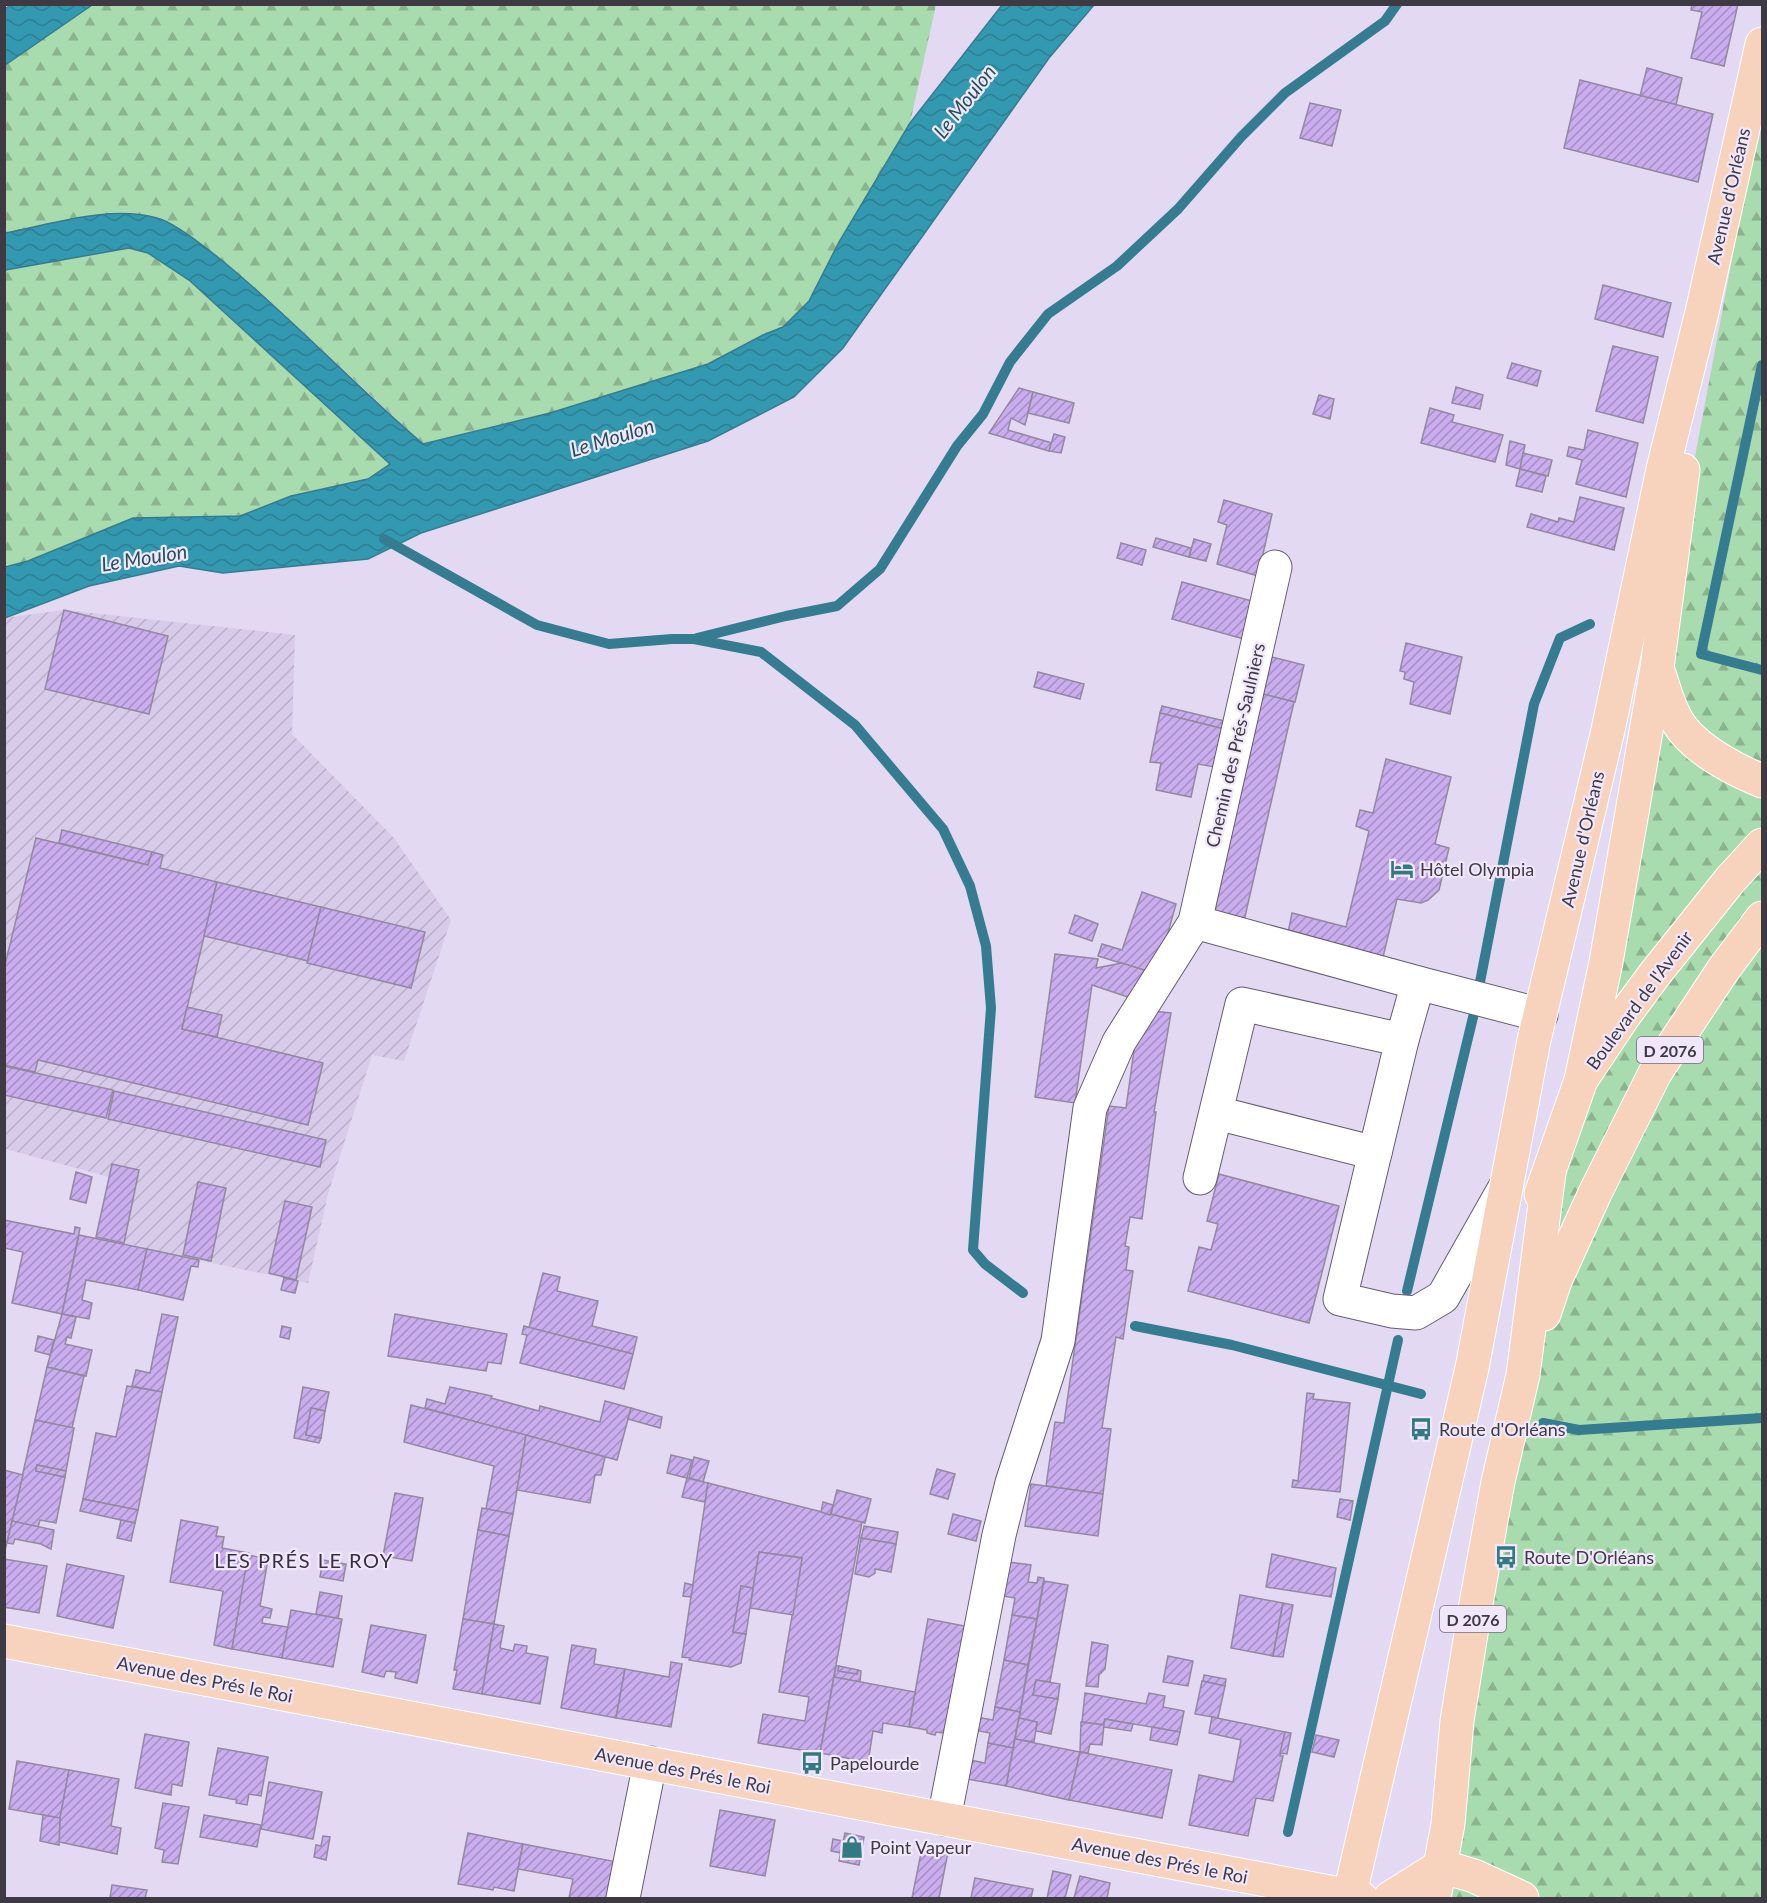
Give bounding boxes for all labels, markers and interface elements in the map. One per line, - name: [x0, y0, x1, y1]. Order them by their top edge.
- water label: Le Moulon: [928, 60, 1000, 142]
- street label: Avenue d'Orléans: [1702, 125, 1754, 266]
- water label: Le Moulon: [567, 413, 657, 461]
- water label: Le Moulon: [99, 538, 189, 576]
- street label: Chemin des Prés-Saulniers: [1201, 640, 1269, 849]
- street label: Avenue d'Orléans: [1556, 768, 1608, 909]
- hotel icon: Hôtel Olympia: [1389, 856, 1415, 882]
- place label: Hôtel Olympia: [1420, 858, 1534, 880]
- street label: Boulevard de l'Avenir: [1581, 926, 1697, 1074]
- road number: D 2076: [1637, 1037, 1703, 1063]
- bus stop icon: Route d'Orléans: [1408, 1416, 1434, 1442]
- place label: Route d'Orléans: [1439, 1418, 1566, 1440]
- bus stop icon: Route D'Orléans: [1493, 1544, 1519, 1570]
- place label: Route D'Orléans: [1524, 1546, 1654, 1568]
- district label: LES PRÉS LE ROY: [214, 1548, 394, 1572]
- road number: D 2076: [1440, 1606, 1506, 1632]
- street label: Avenue des Prés le Roi: [115, 1651, 295, 1707]
- street label: Avenue des Prés le Roi: [593, 1742, 773, 1798]
- bus stop icon: Papelourde: [799, 1750, 825, 1776]
- place label: Papelourde: [830, 1752, 919, 1774]
- street label: Avenue des Prés le Roi: [1070, 1832, 1250, 1888]
- shop icon: Point Vapeur: [839, 1834, 865, 1860]
- place label: Point Vapeur: [870, 1836, 972, 1858]

